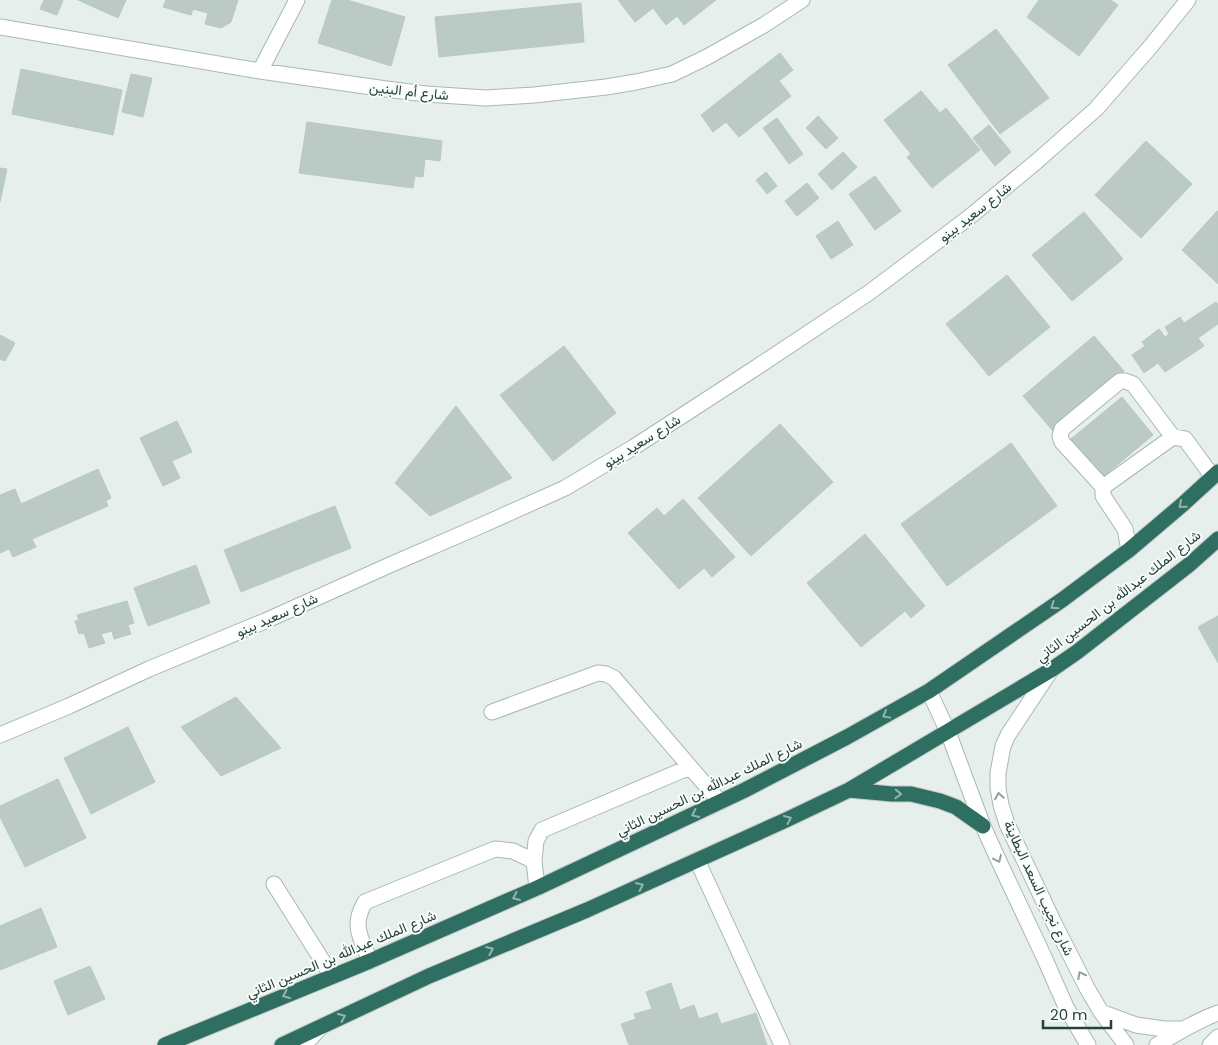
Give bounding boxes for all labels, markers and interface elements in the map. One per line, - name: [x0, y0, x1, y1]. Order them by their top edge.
- street label: شارع أم البنين: [368, 77, 450, 106]
- street label: شارع سعيد بينو: [934, 177, 1016, 248]
- street label: شارع سعيد بينو: [600, 409, 685, 473]
- one-way arrow: [1178, 499, 1187, 508]
- street label: شارع الملك عبدالله بن الحسين الثاني: [1031, 525, 1206, 668]
- street label: شارع سعيد بينو: [233, 588, 321, 643]
- one-way arrow: [1050, 599, 1059, 609]
- one-way arrow: [883, 709, 892, 719]
- street label: شارع الملك عبدالله بن الحسين الثاني: [613, 733, 806, 843]
- one-way arrow: [894, 788, 902, 799]
- one-way arrow: [995, 791, 1005, 800]
- one-way arrow: [691, 807, 700, 818]
- one-way arrow: [783, 815, 792, 826]
- street label: شارع نجيب السعد البطاينة: [998, 817, 1079, 959]
- one-way arrow: [991, 854, 1002, 863]
- one-way arrow: [635, 882, 644, 892]
- one-way arrow: [512, 891, 521, 902]
- street label: شارع الملك عبدالله بن الحسين الثاني: [243, 905, 440, 1005]
- one-way arrow: [486, 946, 494, 956]
- one-way arrow: [1077, 971, 1087, 980]
- one-way arrow: [282, 989, 291, 1000]
- scale bar: [1043, 998, 1110, 1030]
- text: 20 m: [1050, 1004, 1088, 1025]
- one-way arrow: [337, 1013, 346, 1023]

